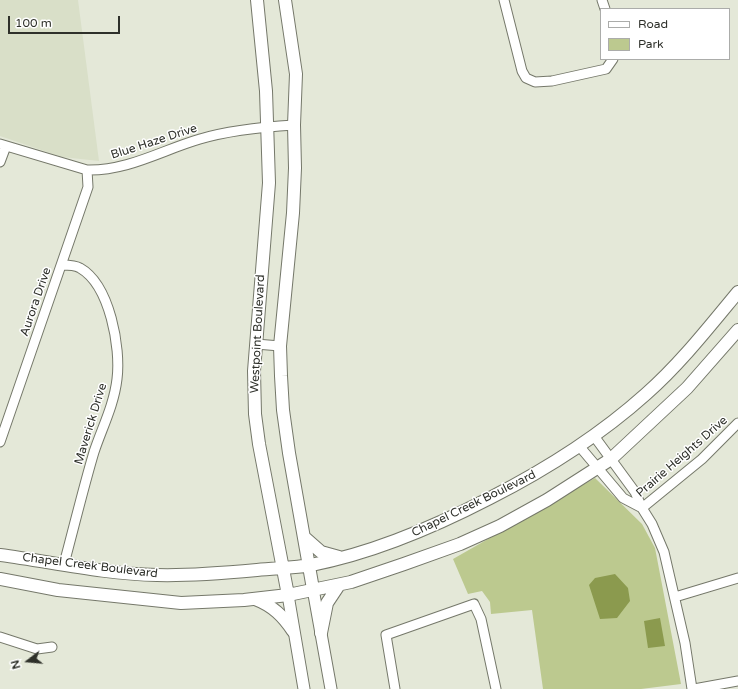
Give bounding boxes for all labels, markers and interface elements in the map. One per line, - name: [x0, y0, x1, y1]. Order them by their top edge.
- scale bar: [10, 8, 122, 34]
- legend: [600, 8, 730, 60]
- text: 100 m: [15, 16, 52, 30]
- text: Road: [638, 17, 668, 31]
- text: Park: [638, 37, 664, 51]
- street label: Blue Haze Drive: [109, 121, 199, 163]
- street label: Aurora Drive: [18, 266, 54, 338]
- street label: Westpoint Boulevard: [248, 274, 268, 394]
- street label: Maverick Drive: [72, 381, 110, 467]
- street label: Prairie Heights Drive: [633, 413, 731, 501]
- street label: Chapel Creek Boulevard: [410, 468, 538, 540]
- street label: Chapel Creek Boulevard: [21, 551, 159, 581]
- north arrow: [8, 641, 48, 681]
- text: N: [9, 658, 23, 670]

